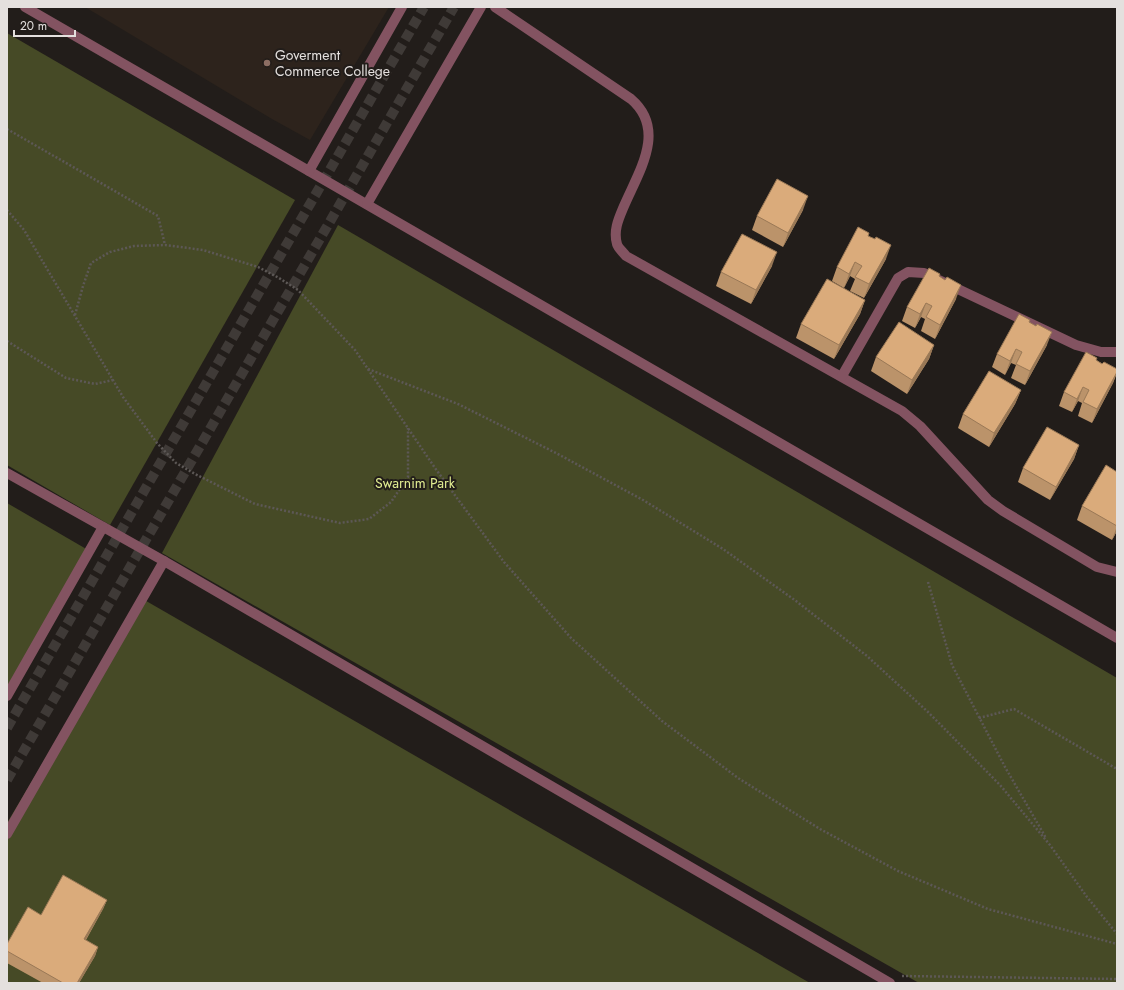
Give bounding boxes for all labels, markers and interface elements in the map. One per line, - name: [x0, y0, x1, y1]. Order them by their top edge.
- scale bar: [14, 12, 75, 38]
- text: 20 m: [20, 17, 47, 35]
- place label: Goverment Commerce College: [275, 45, 390, 81]
- marker: Goverment Commerce College: [262, 58, 272, 68]
- park label: Swarnim Park: [375, 473, 456, 493]

